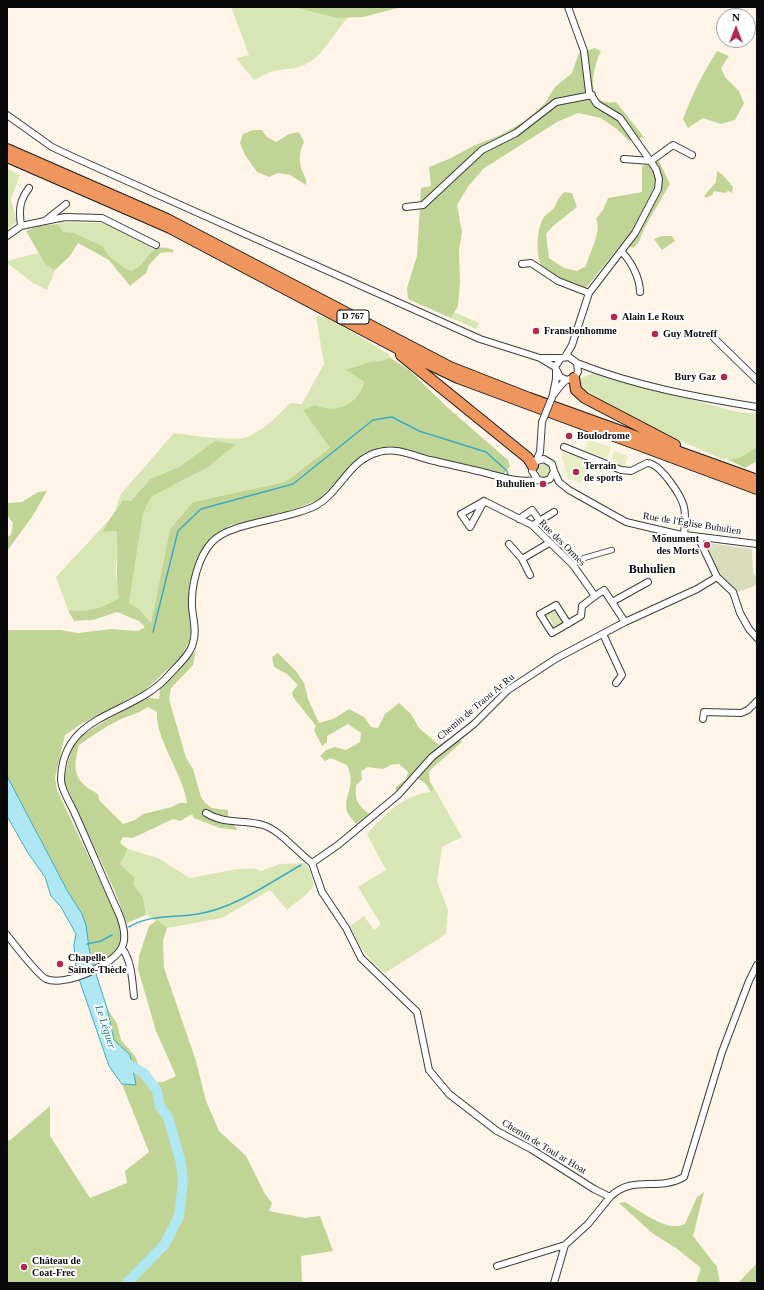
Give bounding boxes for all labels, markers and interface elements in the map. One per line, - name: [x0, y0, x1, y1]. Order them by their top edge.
- north arrow: [716, 8, 756, 48]
- text: N: [732, 11, 740, 23]
- road number: D 767: [337, 310, 369, 324]
- place label: Alain Le Roux: [622, 311, 684, 323]
- marker: Alain Le Roux: [609, 312, 619, 322]
- place label: Fransbonhomme: [544, 325, 617, 337]
- marker: Fransbonhomme: [531, 326, 541, 336]
- place label: Guy Motreff: [663, 328, 717, 340]
- marker: Guy Motreff: [650, 329, 660, 339]
- place label: Bury Gaz: [675, 371, 716, 383]
- marker: Bury Gaz: [719, 372, 729, 382]
- place label: Boulodrome: [577, 430, 630, 442]
- marker: Boulodrome: [564, 431, 574, 441]
- place label: Terrain de sports: [584, 460, 623, 484]
- marker: Terrain de sports: [571, 467, 581, 477]
- place label: Buhulien: [496, 478, 535, 490]
- marker: Buhulien: [538, 479, 548, 489]
- street label: Rue de l'Église Buhulien: [642, 510, 742, 538]
- street label: Rue des Ormes: [536, 517, 588, 569]
- place label: Monument des Morts: [652, 533, 699, 556]
- marker: Monument des Morts: [702, 540, 712, 550]
- district label: Buhulien: [629, 563, 675, 577]
- street label: Chemin de Traou Ar Ru: [435, 671, 517, 743]
- place label: Chapelle Sainte-Thècle: [68, 952, 126, 976]
- marker: Chapelle Sainte-Thècle: [55, 959, 65, 969]
- water label: Le Léguer: [92, 1004, 118, 1050]
- street label: Chemin de Toul ar Hoat: [500, 1117, 588, 1177]
- place label: Château de Coat-Frec: [32, 1255, 81, 1278]
- marker: Château de Coat-Frec: [19, 1262, 29, 1272]

